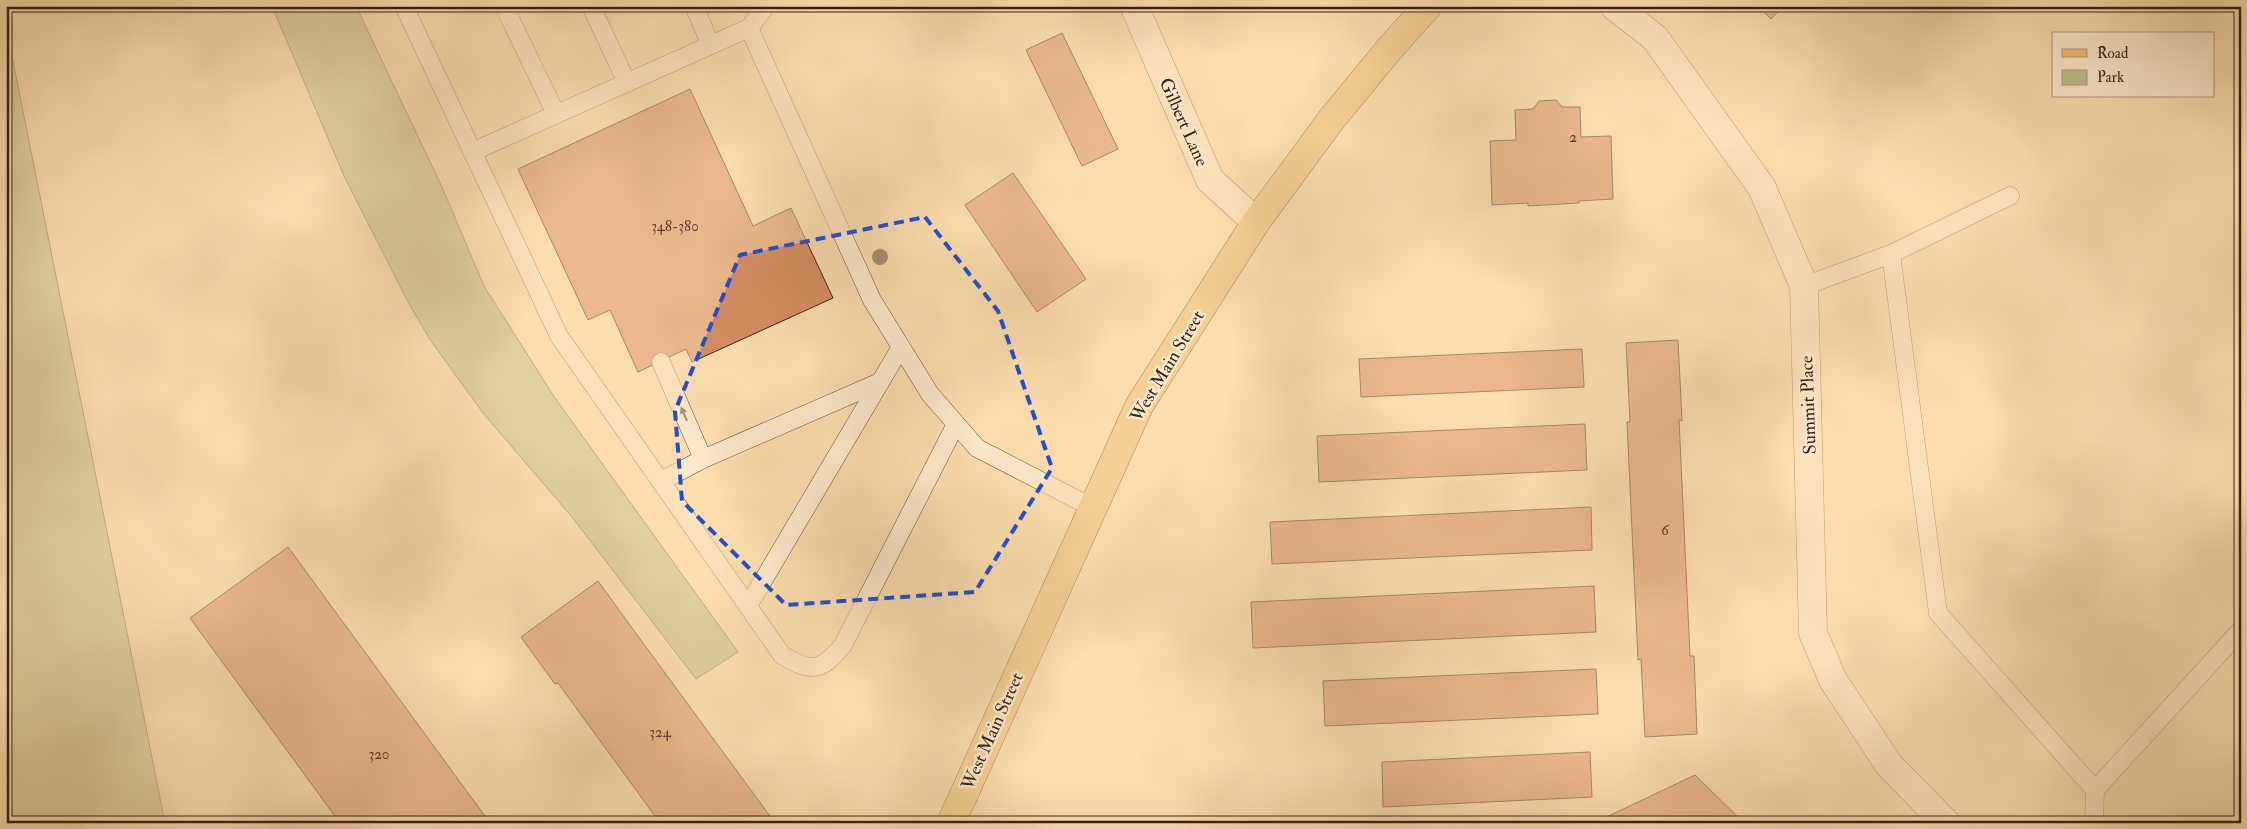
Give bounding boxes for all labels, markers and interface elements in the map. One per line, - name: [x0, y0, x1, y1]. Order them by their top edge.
- legend: [2052, 32, 2214, 98]
- text: Road: [2097, 44, 2129, 63]
- text: Park: [2097, 68, 2124, 87]
- street label: Gilbert Lane: [1154, 74, 1213, 170]
- house number: 2: [1569, 128, 1577, 147]
- house number: 348-380: [651, 217, 699, 236]
- street label: West Main Street: [1125, 306, 1210, 427]
- street label: Summit Place: [1795, 355, 1822, 455]
- one-way arrow: [679, 407, 687, 421]
- house number: 6: [1661, 521, 1670, 540]
- street label: West Main Street: [956, 669, 1029, 794]
- house number: 324: [649, 723, 672, 742]
- house number: 320: [368, 745, 390, 764]

